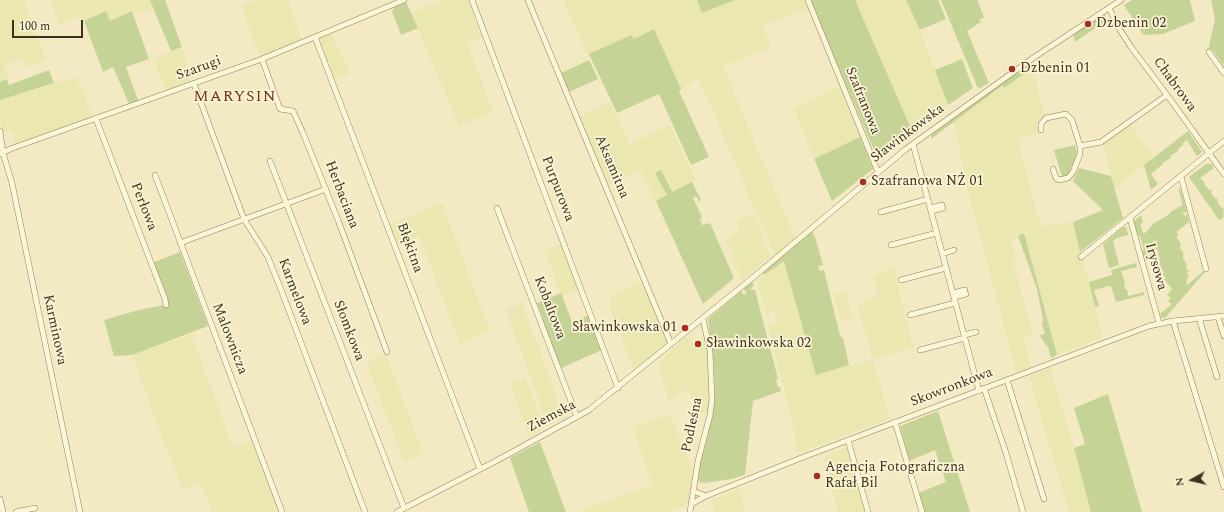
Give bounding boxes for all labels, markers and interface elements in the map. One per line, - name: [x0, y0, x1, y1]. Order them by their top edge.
- scale bar: [14, 12, 85, 38]
- place label: Dzbenin 02: [1096, 16, 1166, 32]
- text: 100 m: [19, 17, 50, 36]
- marker: Dzbenin 02: [1083, 19, 1093, 29]
- street label: Szarugi: [174, 53, 224, 85]
- street label: Chabrowa: [1149, 54, 1199, 116]
- place label: Dzbenin 01: [1020, 61, 1090, 77]
- marker: Dzbenin 01: [1007, 64, 1017, 74]
- street label: Szafranowa: [841, 65, 883, 137]
- district label: MARYSIN: [193, 88, 277, 108]
- street label: Sławinkowska: [868, 101, 948, 167]
- street label: Aksamitna: [590, 133, 632, 201]
- street label: Purpurowa: [537, 154, 577, 224]
- street label: Herbaciana: [320, 159, 362, 231]
- place label: Szafranowa NŻ 01: [871, 174, 984, 190]
- marker: Szafranowa NŻ 01: [858, 177, 868, 187]
- street label: Perłowa: [126, 181, 160, 233]
- street label: Błękitna: [392, 221, 426, 275]
- street label: Irysowa: [1140, 241, 1170, 293]
- street label: Karmelowa: [274, 256, 314, 328]
- street label: Kobaltowa: [529, 274, 569, 342]
- street label: Karminowa: [38, 293, 70, 367]
- street label: Słomkowa: [329, 298, 367, 364]
- street label: Malownicza: [208, 301, 250, 377]
- place label: Sławinkowska 01: [572, 320, 677, 336]
- marker: Sławinkowska 01: [680, 323, 690, 333]
- place label: Sławinkowska 02: [706, 336, 811, 352]
- marker: Sławinkowska 02: [693, 339, 703, 349]
- street label: Skowronkowa: [908, 365, 996, 411]
- street label: Podleśna: [679, 396, 707, 454]
- street label: Ziemska: [525, 397, 579, 437]
- place label: Agencja Fotograficzna Rafał Bil: [825, 460, 965, 492]
- north arrow: [1172, 460, 1212, 500]
- marker: Agencja Fotograficzna Rafał Bil: [812, 471, 822, 481]
- text: N: [1171, 476, 1189, 487]

